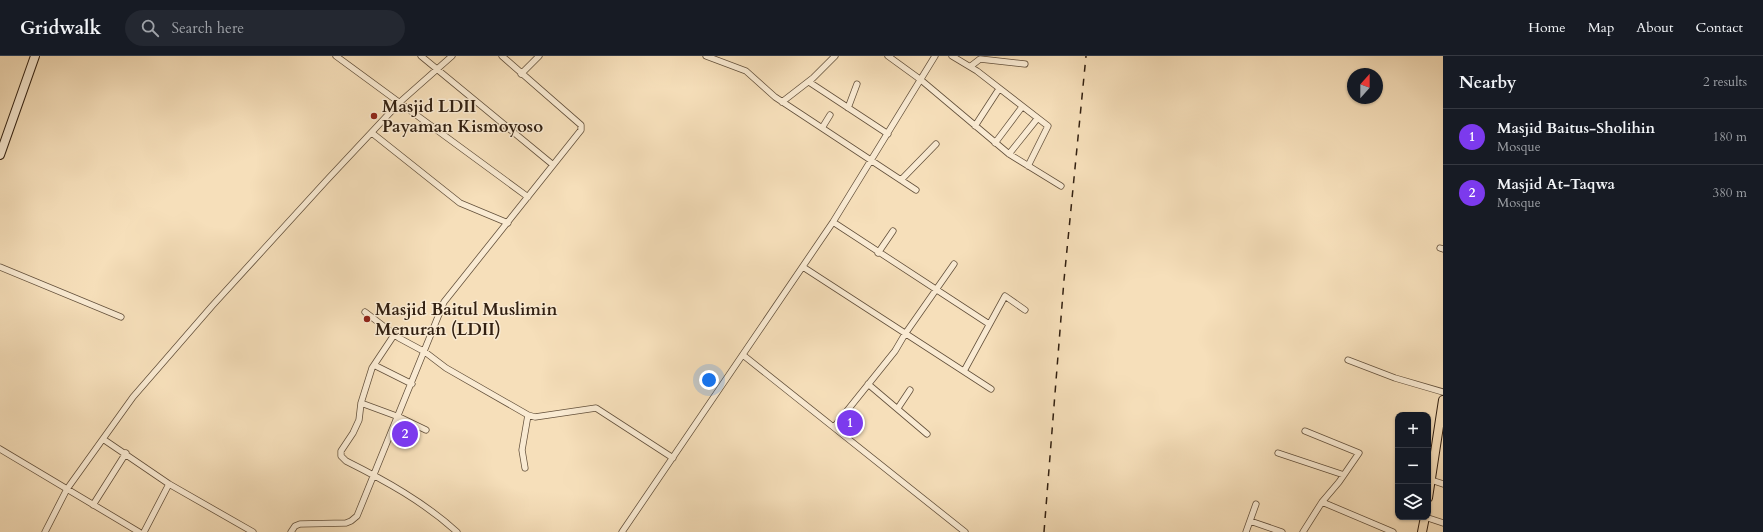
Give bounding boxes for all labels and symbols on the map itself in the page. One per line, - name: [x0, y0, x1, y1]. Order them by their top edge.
- north arrow: [1347, 68, 1383, 104]
- place label: Masjid LDII Payaman Kismoyoso: [382, 95, 543, 138]
- marker: Masjid LDII Payaman Kismoyoso: [369, 111, 379, 121]
- place label: Masjid Baitul Muslimin Menuran (LDII): [375, 298, 557, 341]
- marker: Masjid Baitul Muslimin Menuran (LDII): [362, 314, 372, 324]
- your location: [699, 370, 719, 390]
- pin: 1: [837, 408, 863, 438]
- pin: 2: [392, 419, 418, 449]

